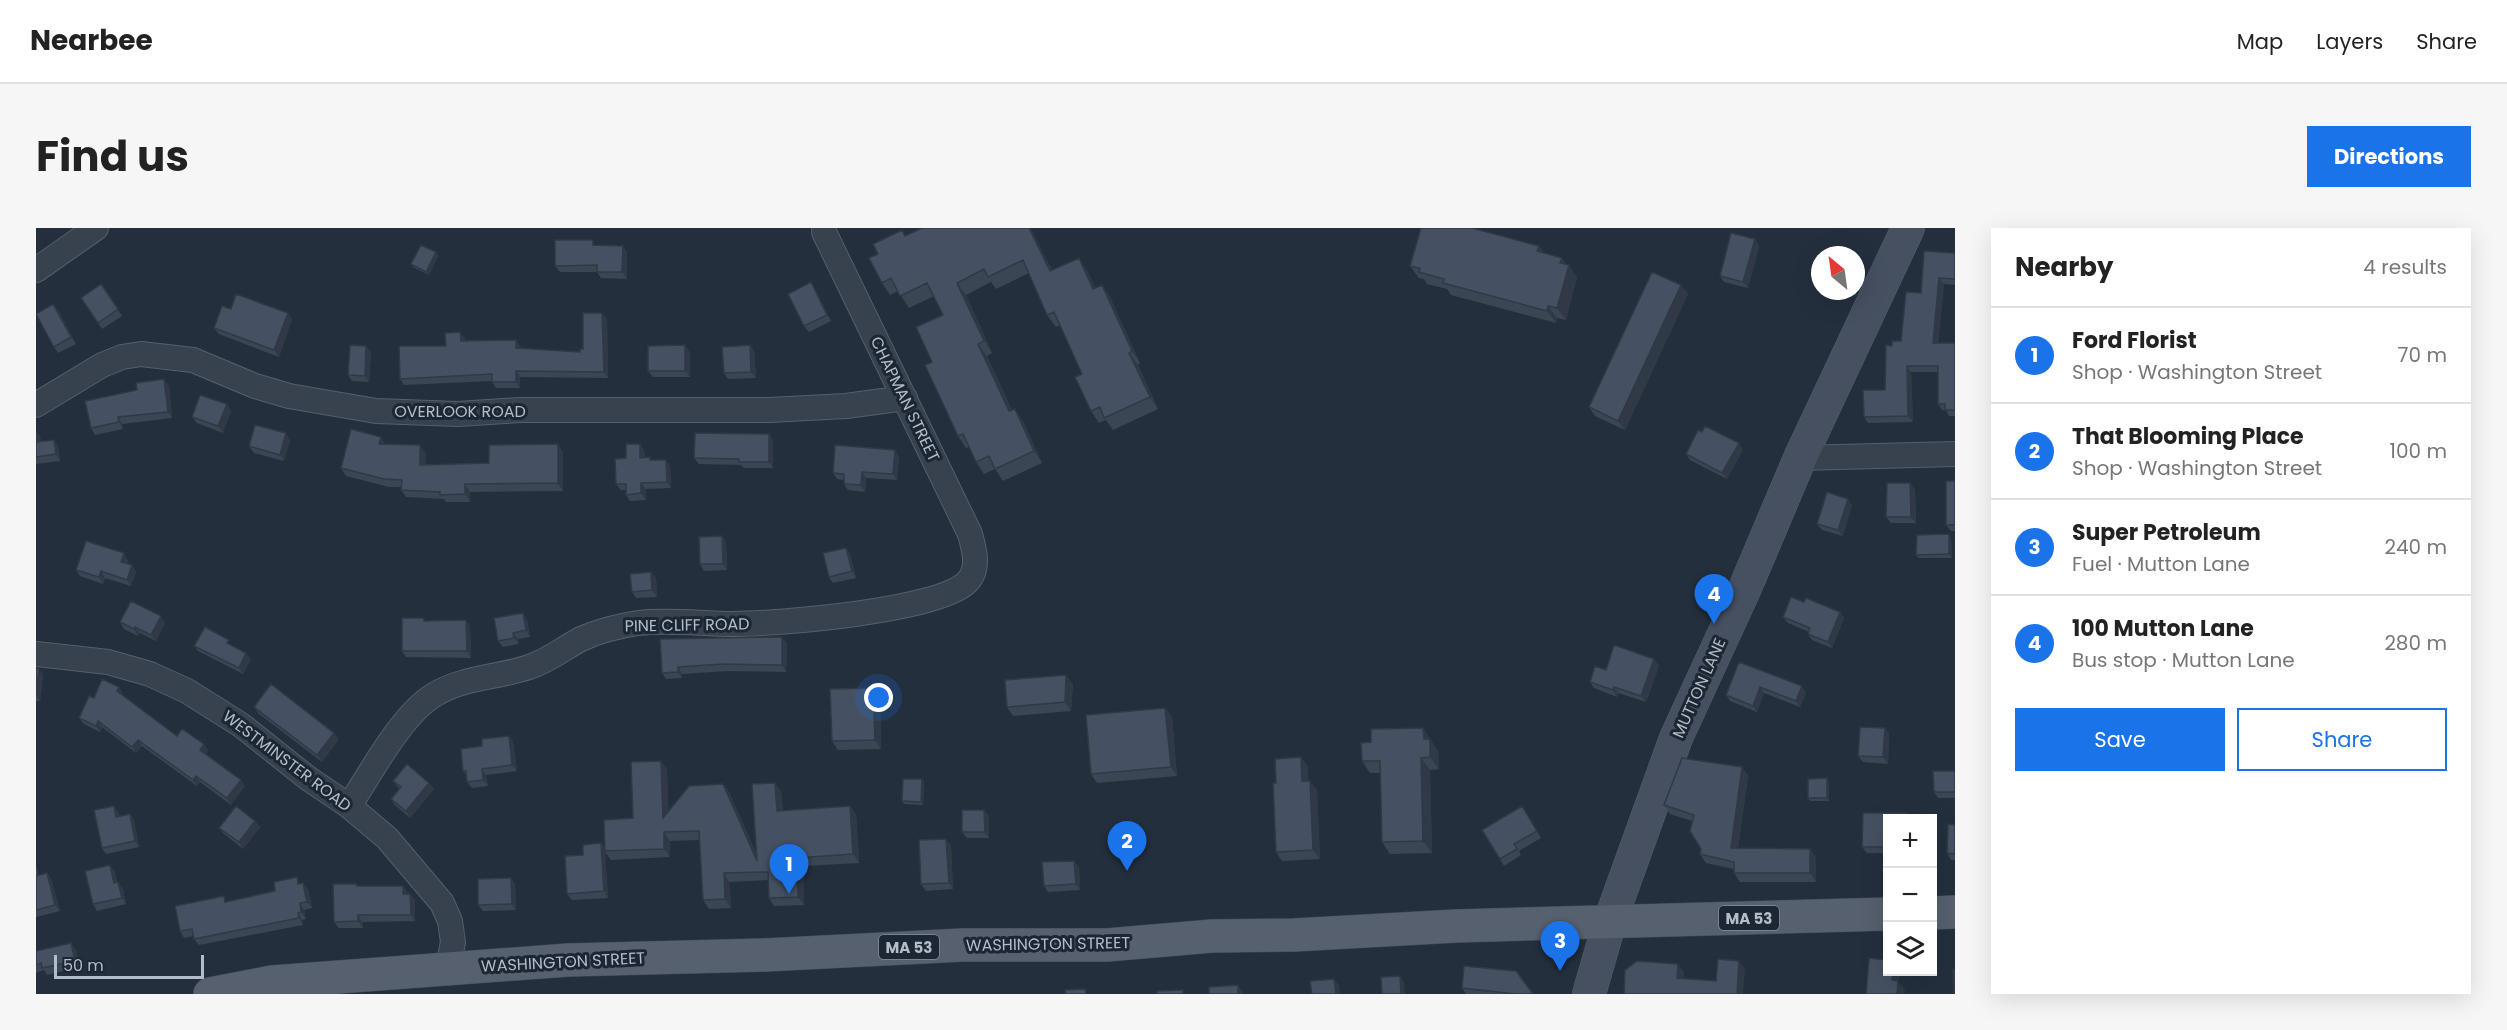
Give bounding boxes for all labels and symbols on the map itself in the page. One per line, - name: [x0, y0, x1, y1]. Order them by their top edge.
- north arrow: [1811, 246, 1865, 300]
- street label: CHAPMAN STREET: [865, 333, 945, 466]
- street label: OVERLOOK ROAD: [394, 400, 526, 423]
- pin: 4: [1694, 574, 1734, 624]
- street label: PINE CLIFF ROAD: [624, 612, 750, 638]
- street label: MUTTON LANE: [1667, 634, 1731, 742]
- your location: [864, 683, 893, 712]
- street label: WESTMINSTER ROAD: [218, 705, 356, 817]
- pin: 2: [1108, 822, 1146, 871]
- pin: 1: [770, 844, 808, 894]
- road number: MA 53: [1719, 906, 1779, 930]
- pin: 3: [1540, 922, 1580, 971]
- street label: WASHINGTON STREET: [966, 931, 1131, 957]
- road number: MA 53: [879, 935, 939, 959]
- street label: WASHINGTON STREET: [480, 946, 646, 978]
- scale bar: [54, 952, 204, 980]

